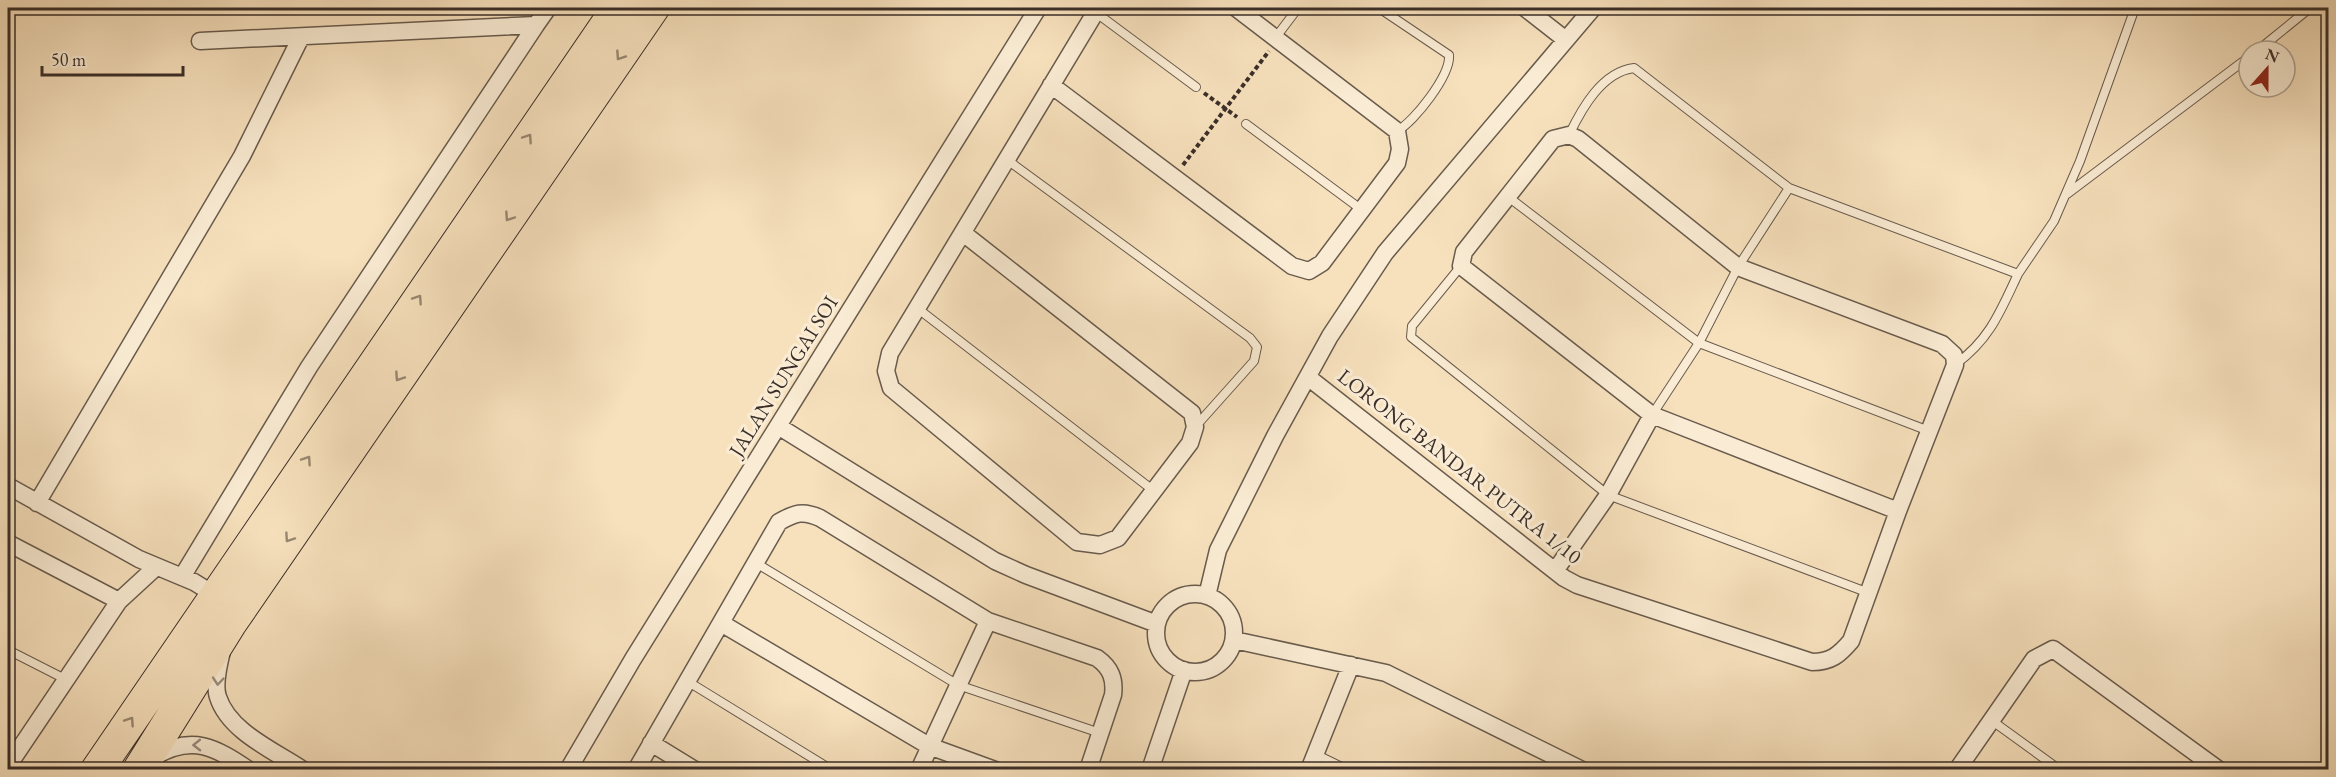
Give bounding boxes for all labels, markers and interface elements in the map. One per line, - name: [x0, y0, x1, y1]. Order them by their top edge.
- scale bar: [42, 39, 183, 77]
- north arrow: [2237, 39, 2297, 99]
- text: N: [2262, 43, 2282, 68]
- text: 50 m: [51, 48, 86, 71]
- one-way arrow: [616, 49, 627, 60]
- one-way arrow: [521, 134, 532, 145]
- one-way arrow: [505, 210, 516, 221]
- street label: JALAN SUNGAI SOI: [721, 290, 844, 463]
- one-way arrow: [410, 295, 422, 305]
- street label: LORONG BANDAR PUTRA 1/10: [1333, 362, 1587, 570]
- one-way arrow: [395, 371, 406, 382]
- one-way arrow: [300, 456, 311, 467]
- one-way arrow: [285, 531, 296, 542]
- one-way arrow: [212, 676, 225, 685]
- one-way arrow: [122, 717, 134, 727]
- one-way arrow: [192, 739, 201, 752]

